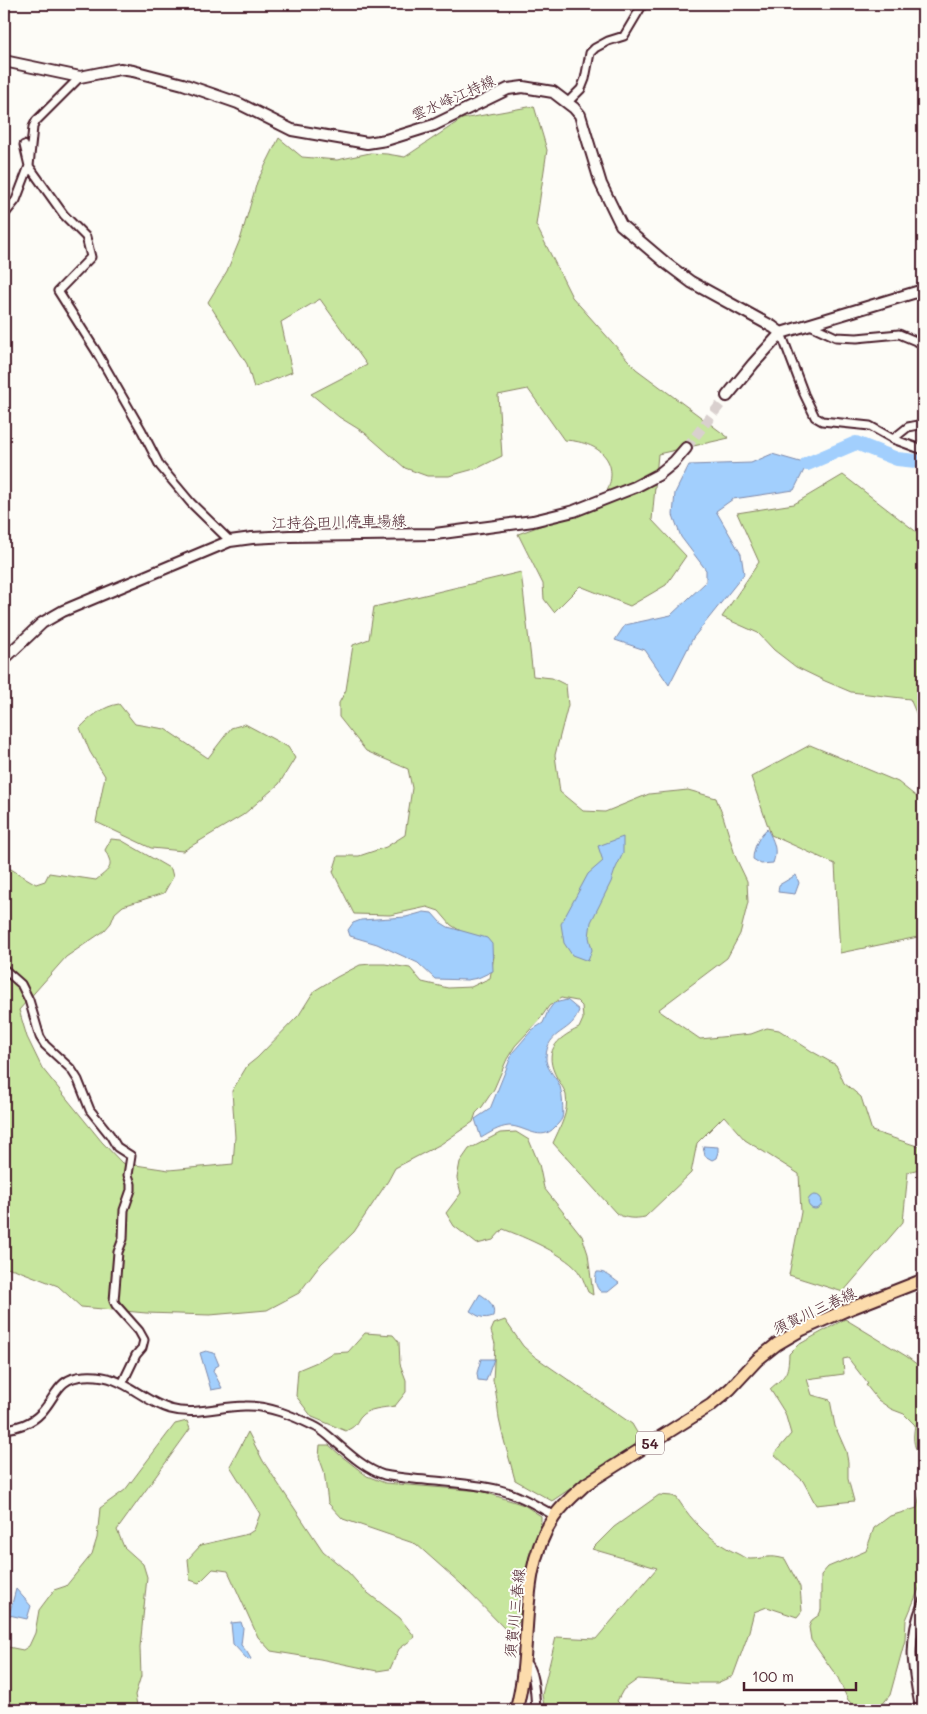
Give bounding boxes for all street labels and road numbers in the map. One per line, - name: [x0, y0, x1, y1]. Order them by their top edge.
- street label: 雲水峰江持線: [408, 70, 498, 124]
- street label: 江持谷田川停車場線: [271, 510, 407, 532]
- street label: 須賀川三春線: [769, 1282, 859, 1338]
- road number: 54: [636, 1432, 664, 1455]
- street label: 須賀川三春線: [499, 1567, 529, 1659]

